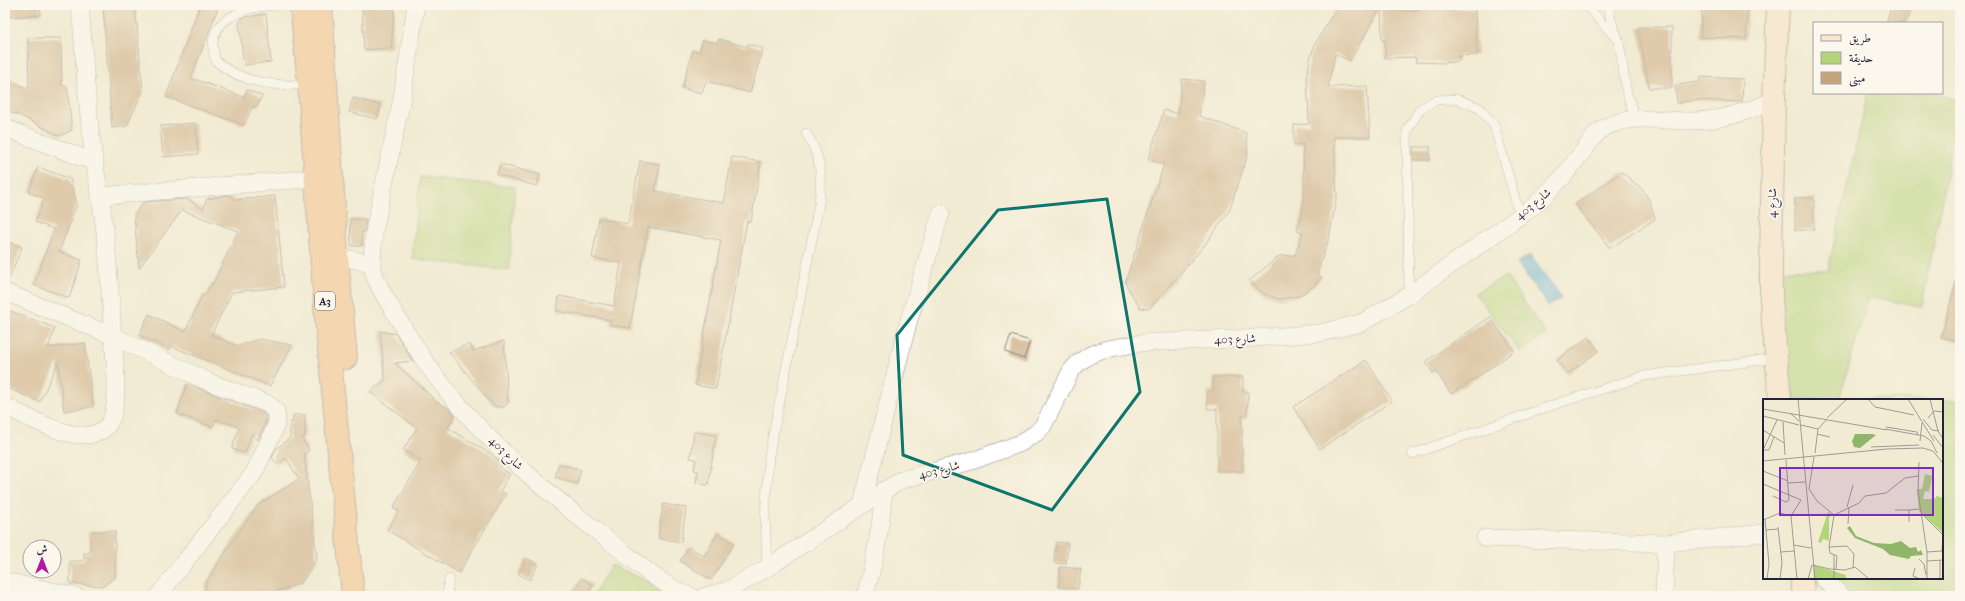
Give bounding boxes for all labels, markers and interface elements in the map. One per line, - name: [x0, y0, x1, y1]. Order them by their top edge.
- legend: [1813, 22, 1943, 94]
- text: طريق: [1849, 31, 1871, 46]
- text: حديقة: [1849, 51, 1873, 66]
- text: مبنى: [1849, 71, 1865, 87]
- street label: شارع 403: [1512, 185, 1556, 226]
- street label: شارع 4: [1765, 187, 1783, 218]
- road number: A3: [315, 292, 335, 310]
- street label: شارع 403: [1214, 331, 1257, 351]
- inset map: [1763, 399, 1943, 579]
- street label: شارع 403: [483, 433, 526, 476]
- street label: شارع 403: [917, 458, 962, 486]
- north arrow: [22, 539, 62, 579]
- text: ش: [37, 543, 48, 556]

